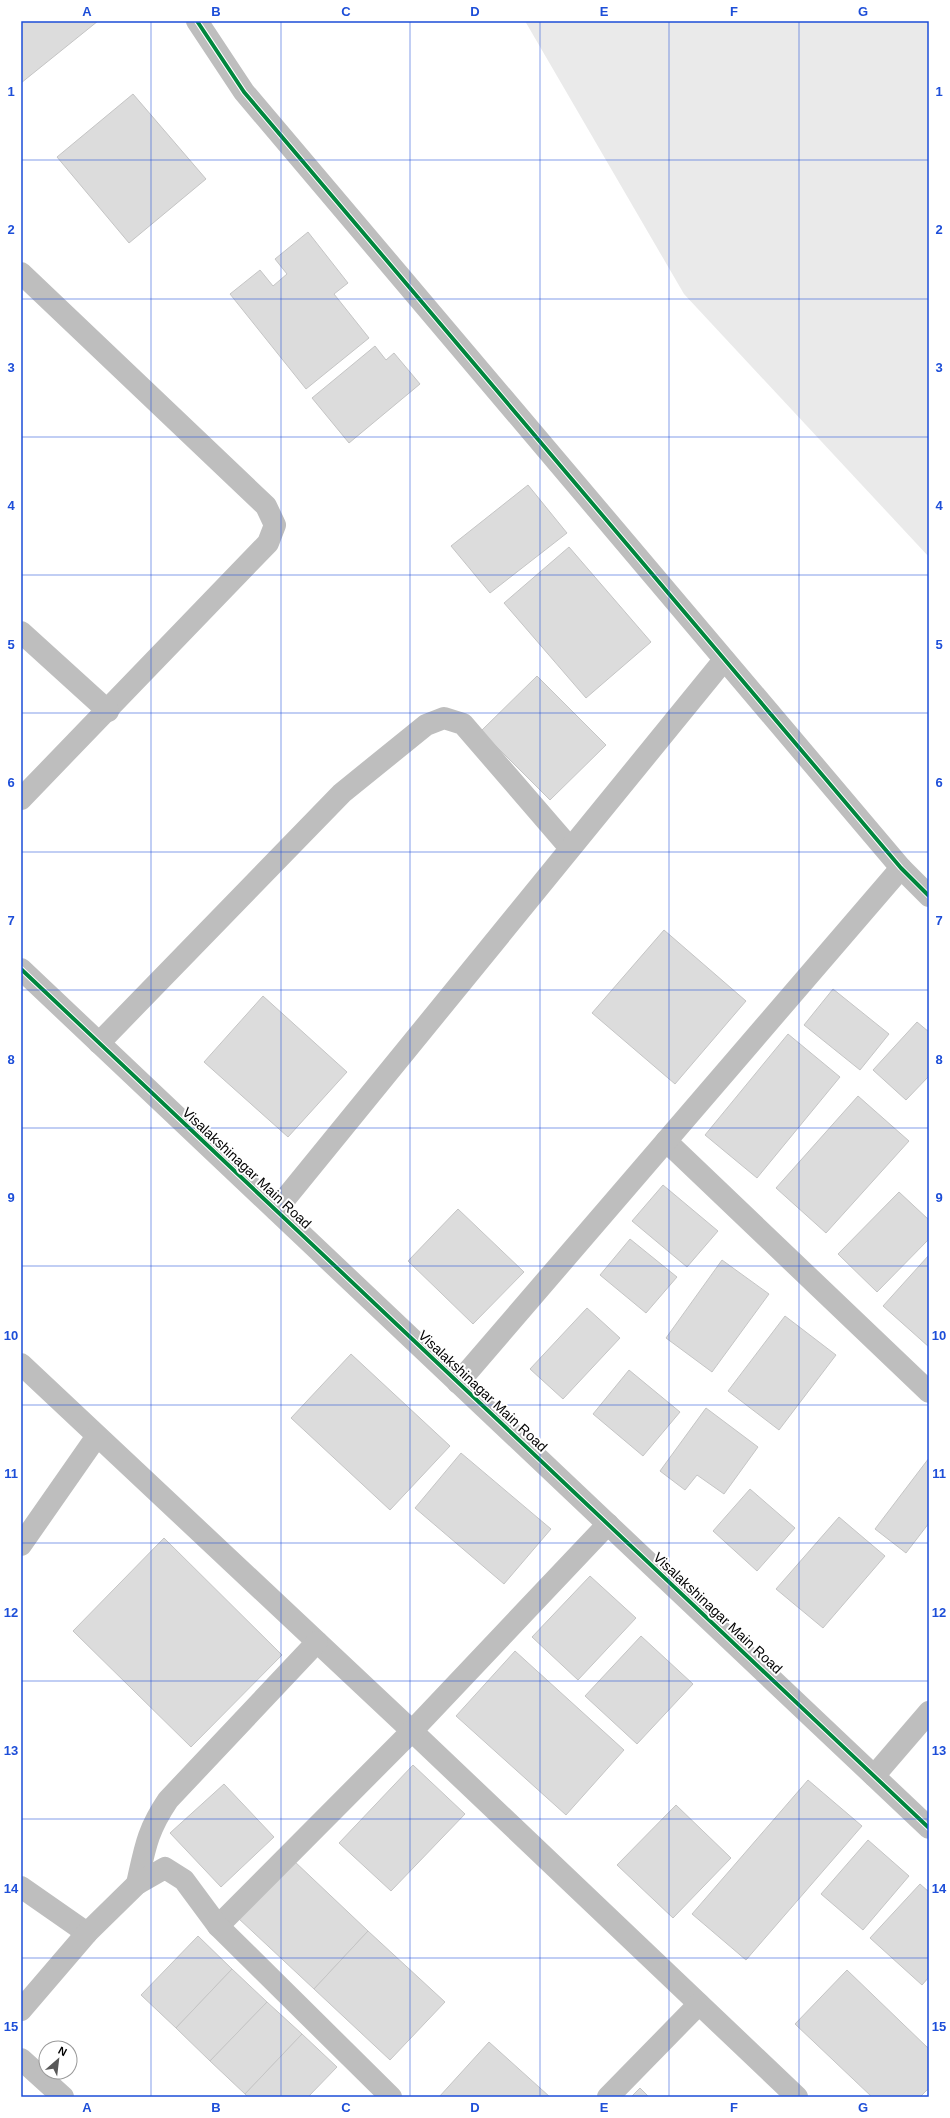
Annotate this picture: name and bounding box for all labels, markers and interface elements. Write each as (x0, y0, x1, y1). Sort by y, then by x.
text: A (82, 4, 92, 19)
text: B (211, 4, 221, 19)
text: C (341, 4, 351, 19)
text: D (470, 4, 480, 19)
text: E (600, 4, 609, 19)
text: F (730, 4, 738, 19)
text: G (858, 4, 868, 19)
text: 1 (7, 84, 15, 99)
text: 1 (935, 84, 943, 99)
text: 2 (7, 222, 15, 237)
text: 2 (935, 222, 943, 237)
text: 3 (7, 360, 15, 375)
text: 3 (935, 360, 943, 375)
text: 4 (7, 498, 15, 513)
text: 4 (935, 498, 943, 513)
text: 5 (7, 637, 15, 652)
text: 5 (935, 637, 943, 652)
text: 6 (7, 775, 15, 790)
text: 6 (935, 775, 943, 790)
text: 7 (7, 913, 15, 928)
text: 7 (935, 913, 943, 928)
text: 8 (7, 1052, 15, 1067)
text: 8 (935, 1052, 943, 1067)
street label: Visalakshinagar Main Road (179, 1104, 315, 1232)
text: 9 (7, 1190, 15, 1205)
text: 9 (935, 1190, 943, 1205)
street label: Visalakshinagar Main Road (415, 1327, 551, 1455)
text: 10 (4, 1328, 18, 1343)
text: 10 (932, 1328, 946, 1343)
text: 11 (4, 1466, 18, 1481)
text: 11 (932, 1466, 946, 1481)
street label: Visalakshinagar Main Road (650, 1549, 786, 1677)
text: 12 (4, 1605, 18, 1620)
text: 12 (932, 1605, 946, 1620)
text: 13 (4, 1743, 18, 1758)
text: 13 (932, 1743, 946, 1758)
text: 14 (4, 1881, 19, 1896)
text: 14 (932, 1881, 947, 1896)
text: 15 (4, 2019, 18, 2034)
text: 15 (932, 2019, 946, 2034)
north arrow (38, 2040, 78, 2080)
text: N (56, 2044, 69, 2058)
text: A (82, 2100, 92, 2115)
text: B (211, 2100, 221, 2115)
text: C (341, 2100, 351, 2115)
text: D (470, 2100, 480, 2115)
text: E (600, 2100, 609, 2115)
text: F (730, 2100, 738, 2115)
text: G (858, 2100, 868, 2115)

